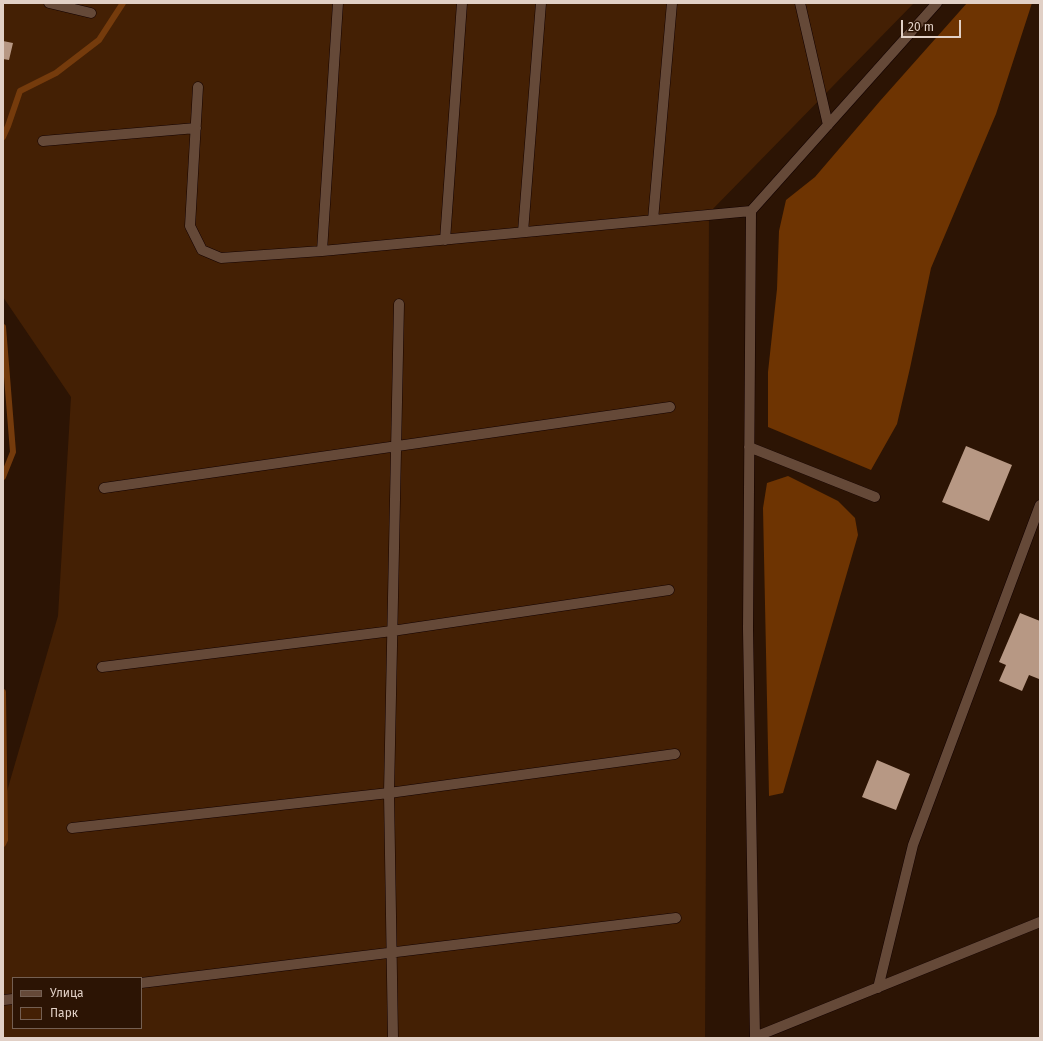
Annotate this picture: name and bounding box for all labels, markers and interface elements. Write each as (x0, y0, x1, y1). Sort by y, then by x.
scale bar (903, 12, 963, 38)
text: 20 m (908, 20, 934, 34)
legend (12, 977, 142, 1029)
text: Улица (50, 986, 84, 1000)
text: Парк (50, 1006, 78, 1020)

